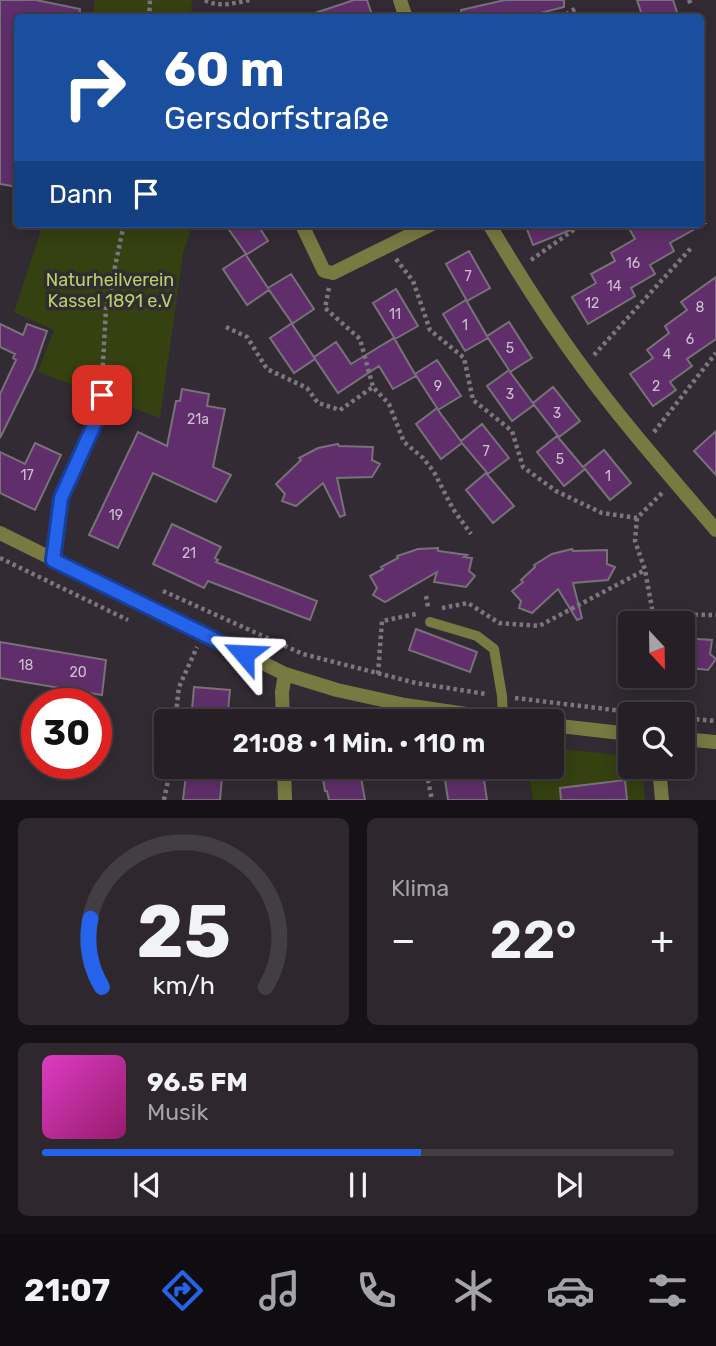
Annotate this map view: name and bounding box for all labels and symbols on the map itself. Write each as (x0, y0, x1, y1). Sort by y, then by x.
house number: 16 (626, 255, 640, 272)
house number: 7 (464, 268, 472, 285)
park label: Naturheilverein Kassel 1891 e.V (46, 269, 174, 312)
house number: 14 (607, 278, 622, 295)
house number: 12 (585, 295, 599, 312)
house number: 8 (696, 299, 705, 316)
house number: 11 (389, 306, 401, 323)
house number: 1 (462, 317, 468, 334)
house number: 6 (686, 331, 694, 348)
house number: 5 (506, 340, 514, 357)
house number: 4 (663, 346, 672, 363)
pin (72, 365, 132, 425)
house number: 9 (434, 378, 442, 395)
house number: 2 (652, 378, 660, 395)
house number: 3 (506, 386, 514, 403)
house number: 3 (553, 405, 561, 422)
house number: 21a (187, 411, 209, 428)
house number: 7 (482, 443, 490, 460)
house number: 5 (556, 451, 564, 468)
house number: 17 (20, 467, 34, 484)
house number: 1 (605, 468, 611, 485)
house number: 19 (109, 507, 123, 524)
house number: 21 (182, 545, 196, 562)
north arrow (618, 611, 695, 688)
position arrow (207, 617, 281, 691)
house number: 18 (19, 657, 34, 674)
house number: 20 (69, 664, 87, 681)
speed limit sign: 30 (21, 688, 112, 779)

